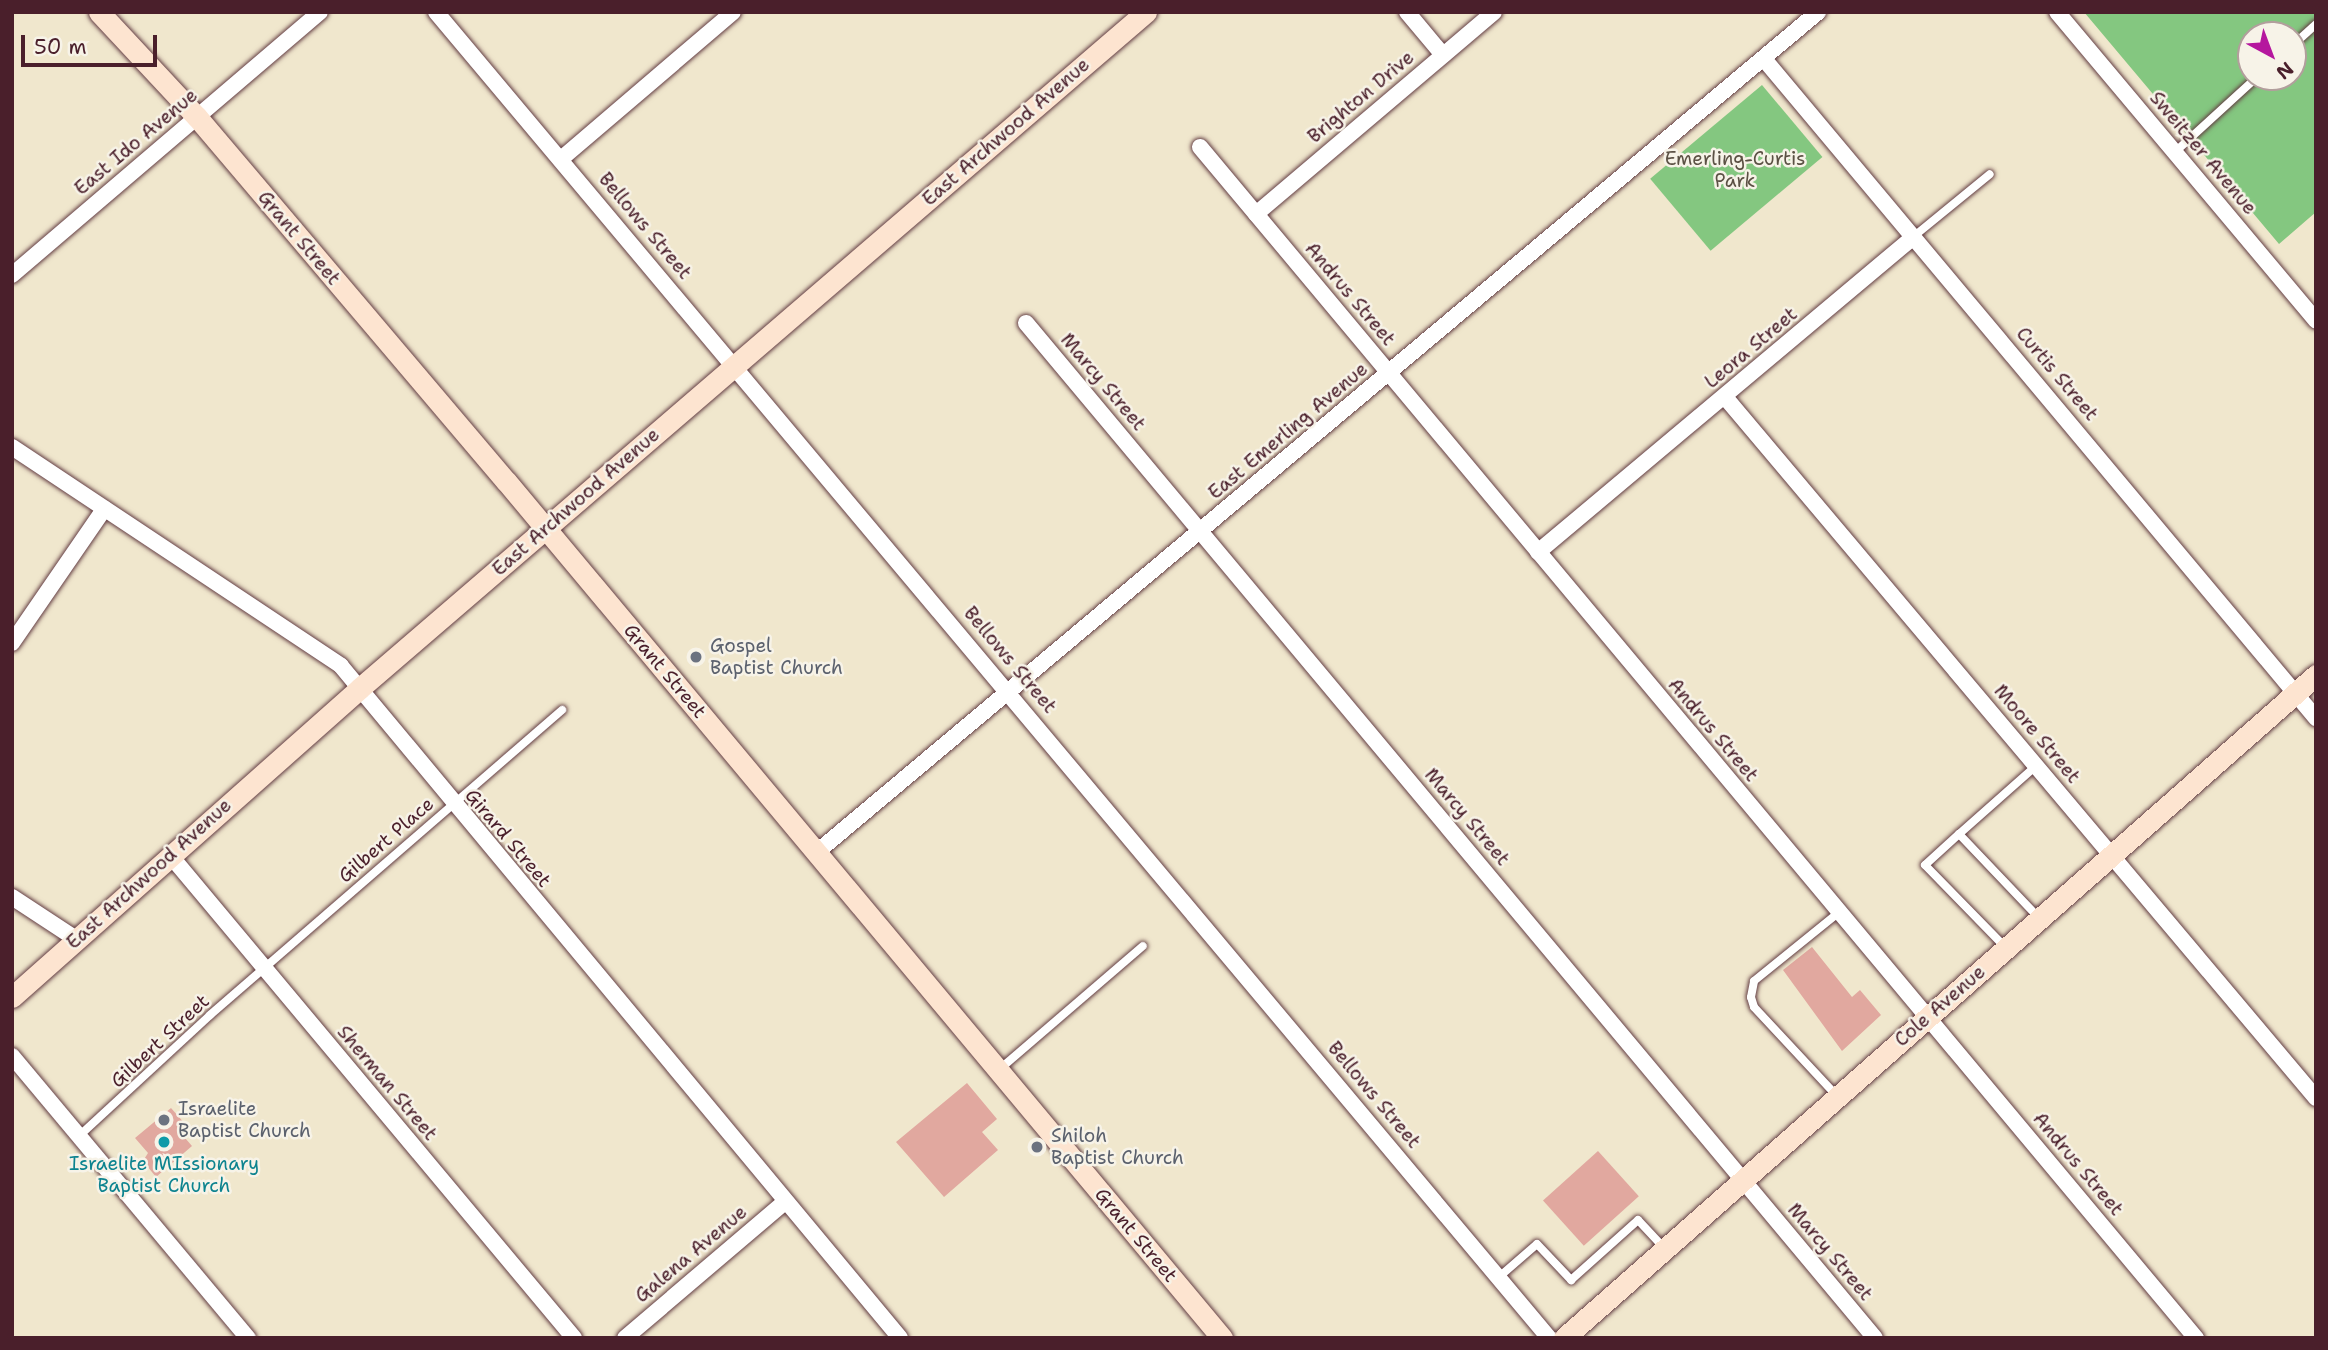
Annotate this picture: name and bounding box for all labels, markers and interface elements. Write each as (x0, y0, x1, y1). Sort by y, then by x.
scale bar (24, 21, 161, 65)
north arrow (2237, 21, 2307, 91)
text: 50 m (34, 33, 87, 61)
street label: Brighton Drive (1303, 46, 1419, 148)
street label: East Archwood Avenue (918, 53, 1094, 211)
text: N (2271, 56, 2299, 85)
street label: East Ido Avenue (70, 84, 202, 200)
street label: Sweitzer Avenue (2145, 87, 2261, 219)
park label: Emerling-Curtis Park (1665, 148, 1805, 192)
street label: Bellows Street (594, 168, 696, 284)
street label: Grant Street (253, 186, 345, 290)
street label: Andrus Street (1300, 238, 1400, 350)
street label: Leora Street (1700, 303, 1802, 393)
street label: Curtis Street (2011, 323, 2103, 425)
street label: Marcy Street (1056, 329, 1150, 435)
street label: East Emerling Avenue (1204, 358, 1372, 504)
street label: East Archwood Avenue (488, 423, 664, 581)
street label: Bellows Street (959, 602, 1061, 718)
street label: Grant Street (619, 619, 711, 723)
place label: Gospel Baptist Church (710, 635, 843, 679)
marker: Gospel Baptist Church (688, 649, 704, 665)
street label: Andrus Street (1663, 674, 1763, 786)
street label: Moore Street (1989, 680, 2085, 788)
street label: Marcy Street (1420, 764, 1514, 870)
street label: Girard Street (460, 784, 556, 892)
street label: Gilbert Place (334, 792, 438, 888)
street label: East Archwood Avenue (62, 794, 236, 954)
street label: Cole Avenue (1890, 961, 1990, 1051)
street label: Gilbert Street (106, 990, 214, 1092)
street label: Sherman Street (332, 1021, 442, 1145)
street label: Bellows Street (1323, 1037, 1425, 1153)
place label: Israelite Baptist Church (178, 1098, 311, 1142)
street label: Andrus Street (2028, 1108, 2128, 1220)
marker: Israelite Baptist Church (156, 1112, 172, 1128)
place label: Shiloh Baptist Church (1051, 1125, 1184, 1169)
marker: Israelite MIssionary Baptist Church (156, 1134, 172, 1150)
marker: Shiloh Baptist Church (1029, 1139, 1045, 1155)
place label: Israelite MIssionary Baptist Church (69, 1153, 259, 1197)
street label: Grant Street (1090, 1183, 1182, 1287)
street label: Marcy Street (1783, 1199, 1877, 1305)
street label: Galena Avenue (630, 1201, 752, 1307)

